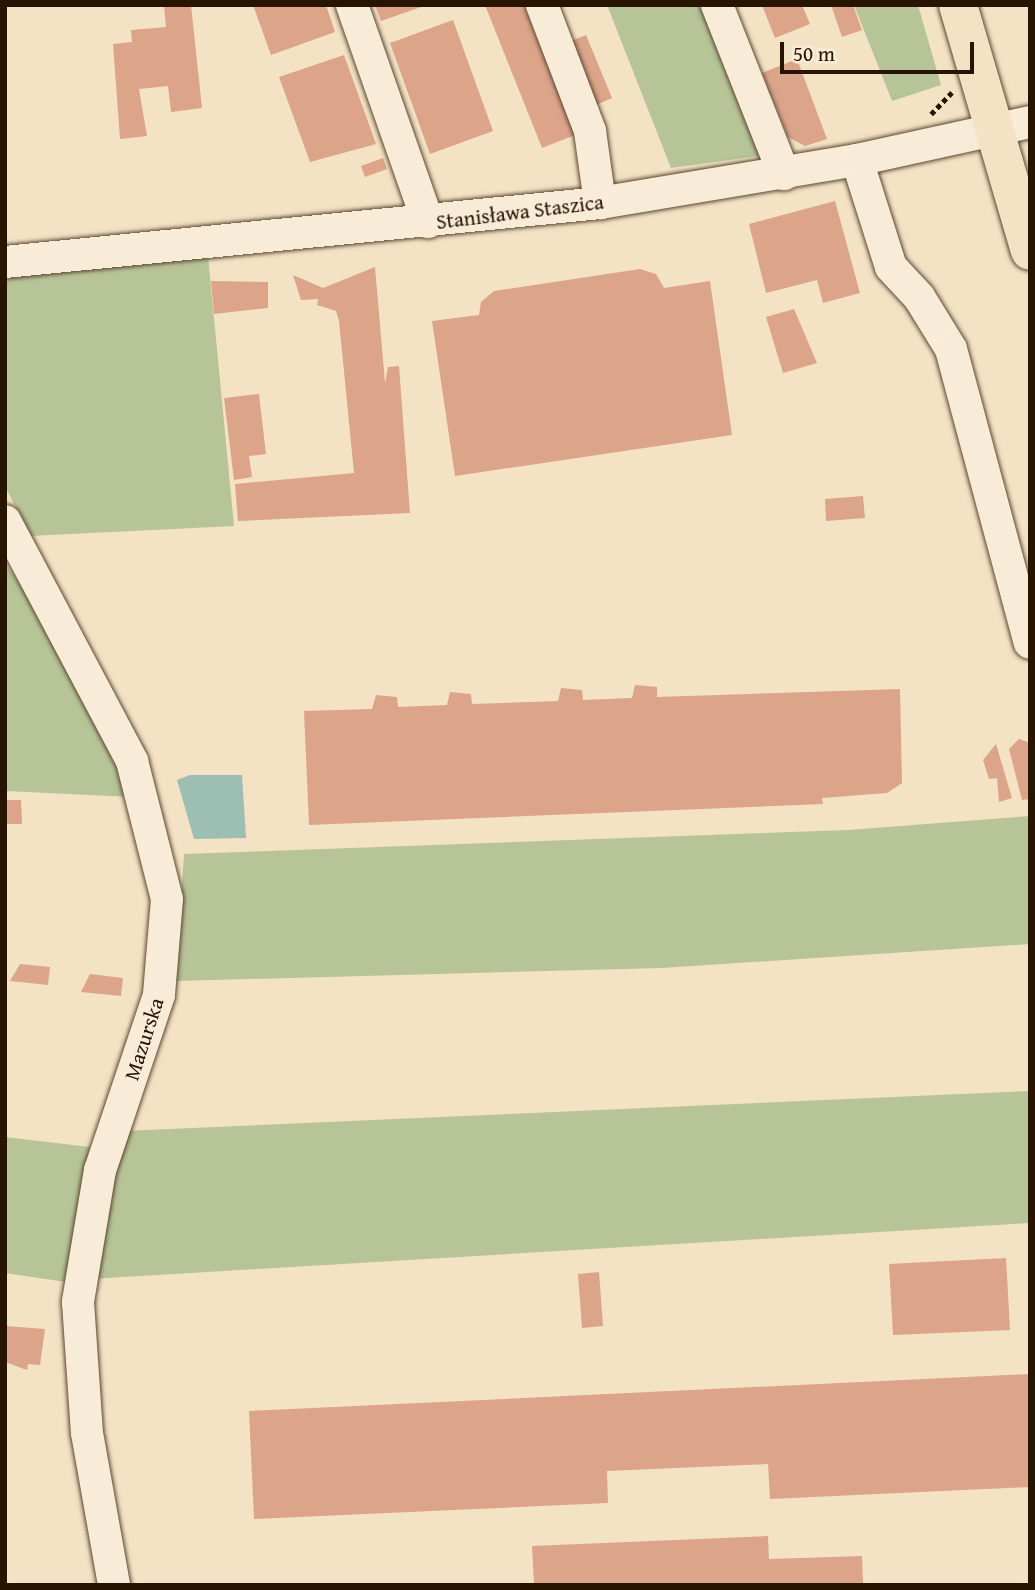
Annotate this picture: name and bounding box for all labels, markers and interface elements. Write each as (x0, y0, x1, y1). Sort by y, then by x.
scale bar (783, 28, 977, 72)
text: 50 m (793, 38, 835, 69)
street label: Stanisława Staszica (435, 189, 605, 235)
street label: Mazurska (119, 995, 169, 1083)

